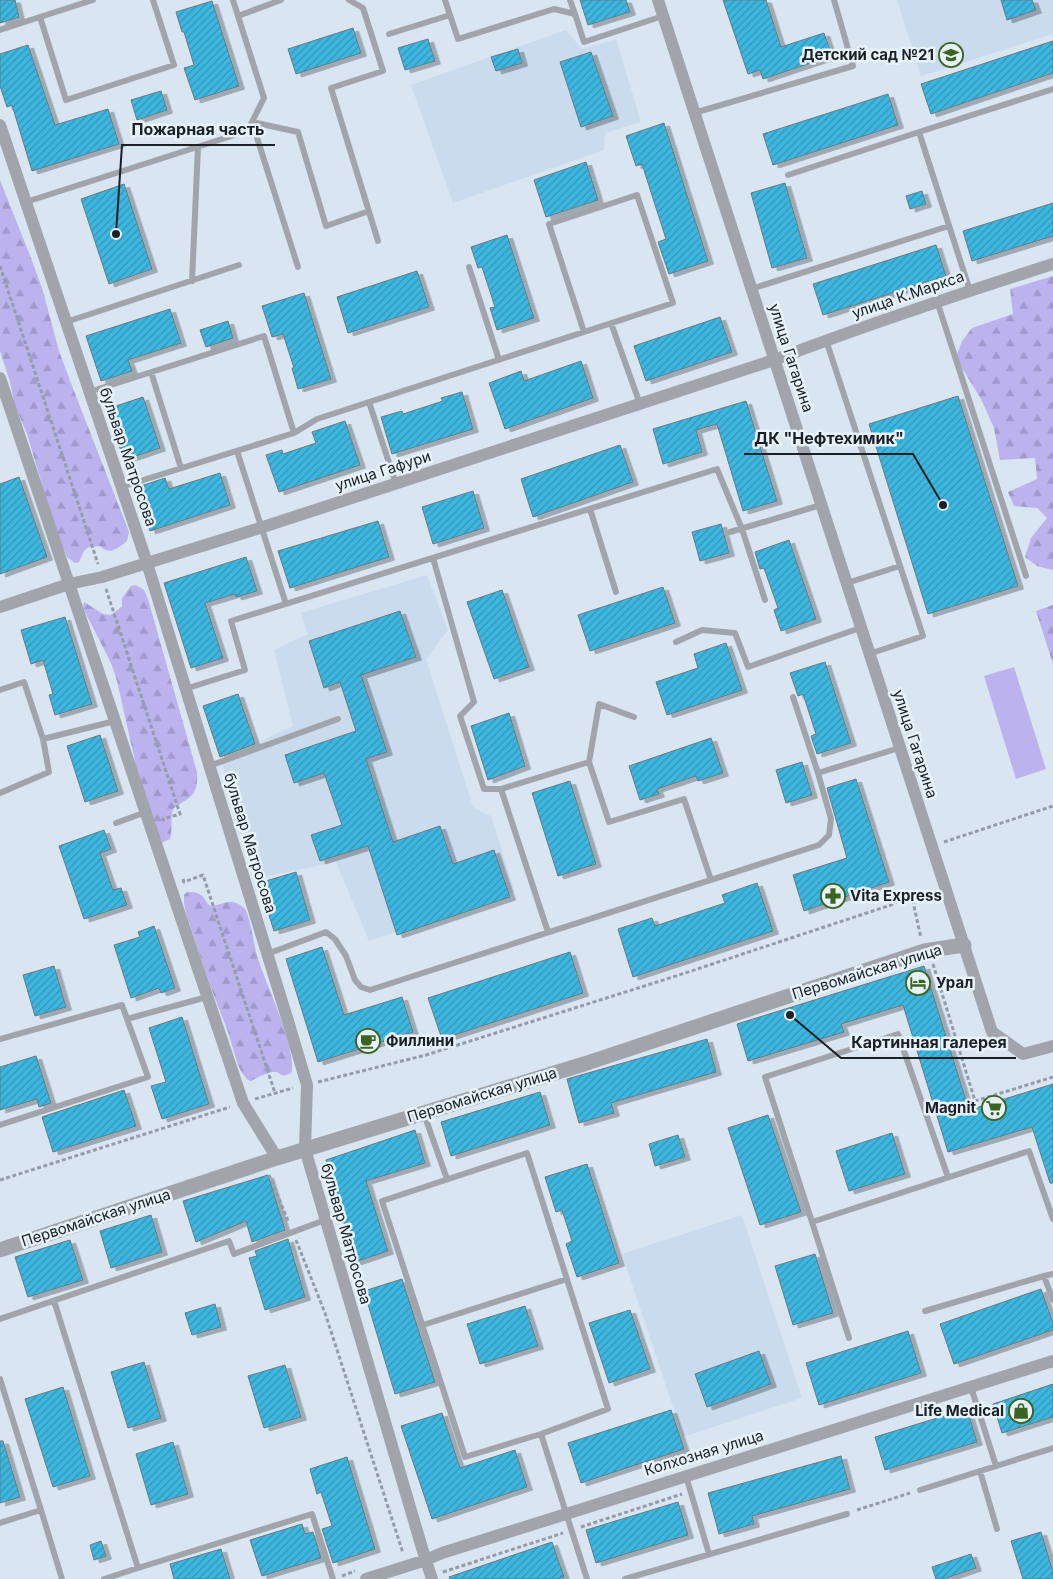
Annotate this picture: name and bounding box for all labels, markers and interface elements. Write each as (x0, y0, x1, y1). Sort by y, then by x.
school or university icon: Детский cад №21 (938, 42, 964, 68)
place label: Детский cад №21 (801, 45, 934, 64)
callout: Пожарная часть (122, 114, 275, 145)
text: Пожарная часть (132, 119, 264, 139)
street label: улица К.Маркса (849, 266, 966, 323)
street label: улица Гагарина (765, 301, 818, 415)
street label: бульвар Матросова (96, 385, 161, 529)
callout: ДК "Нефтехимик" (744, 423, 913, 454)
text: ДК "Нефтехимик" (754, 428, 904, 448)
street label: улица Гафури (333, 446, 433, 495)
street label: улица Гагарина (889, 687, 942, 801)
street label: бульвар Матросова (220, 770, 281, 915)
pharmacy icon: Vita Express (820, 883, 846, 909)
place label: Vita Express (850, 886, 942, 905)
street label: Первомайская улица (790, 940, 944, 1003)
hotel icon: Урал (905, 970, 931, 996)
place label: Урал (936, 973, 973, 992)
callout: Картинная галерея (841, 1027, 1016, 1058)
cafe icon: Филлини (355, 1028, 381, 1054)
place label: Филлини (386, 1031, 454, 1050)
text: Картинная галерея (851, 1032, 1007, 1052)
street label: Первомайская улица (405, 1063, 559, 1126)
supermarket icon: Magnit (981, 1095, 1007, 1121)
place label: Magnit (925, 1098, 977, 1117)
street label: бульвар Матросова (317, 1161, 376, 1307)
street label: Первомайская улица (19, 1184, 173, 1251)
shop icon: Life Medical (1008, 1398, 1034, 1424)
place label: Life Medical (915, 1401, 1004, 1420)
street label: Колхозная улица (642, 1425, 766, 1480)

